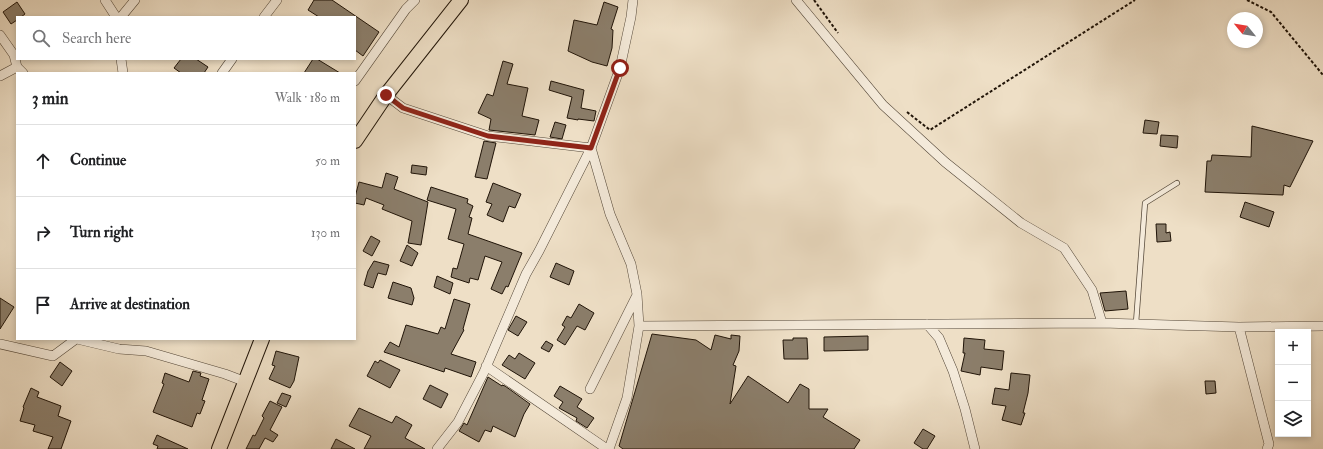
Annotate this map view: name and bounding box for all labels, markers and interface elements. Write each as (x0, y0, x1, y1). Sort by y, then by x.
north arrow (1227, 12, 1263, 48)
search box (16, 16, 356, 60)
icon: search (30, 27, 52, 49)
text: Search here (62, 29, 131, 48)
route start (611, 59, 629, 77)
route end (377, 86, 395, 104)
text: 3 min (32, 88, 69, 109)
text: Walk · 180 m (275, 90, 340, 106)
icon: ahead (32, 150, 54, 172)
text: Continue (70, 151, 126, 170)
text: 50 m (315, 153, 340, 169)
icon: right (32, 222, 54, 244)
text: Turn right (70, 223, 133, 242)
text: 130 m (311, 225, 340, 241)
icon: arrive (32, 294, 54, 316)
text: Arrive at destination (70, 295, 190, 314)
map controls (1275, 329, 1311, 437)
button: + (1275, 329, 1311, 365)
button: − (1275, 365, 1311, 401)
button: layers (1275, 401, 1311, 437)

